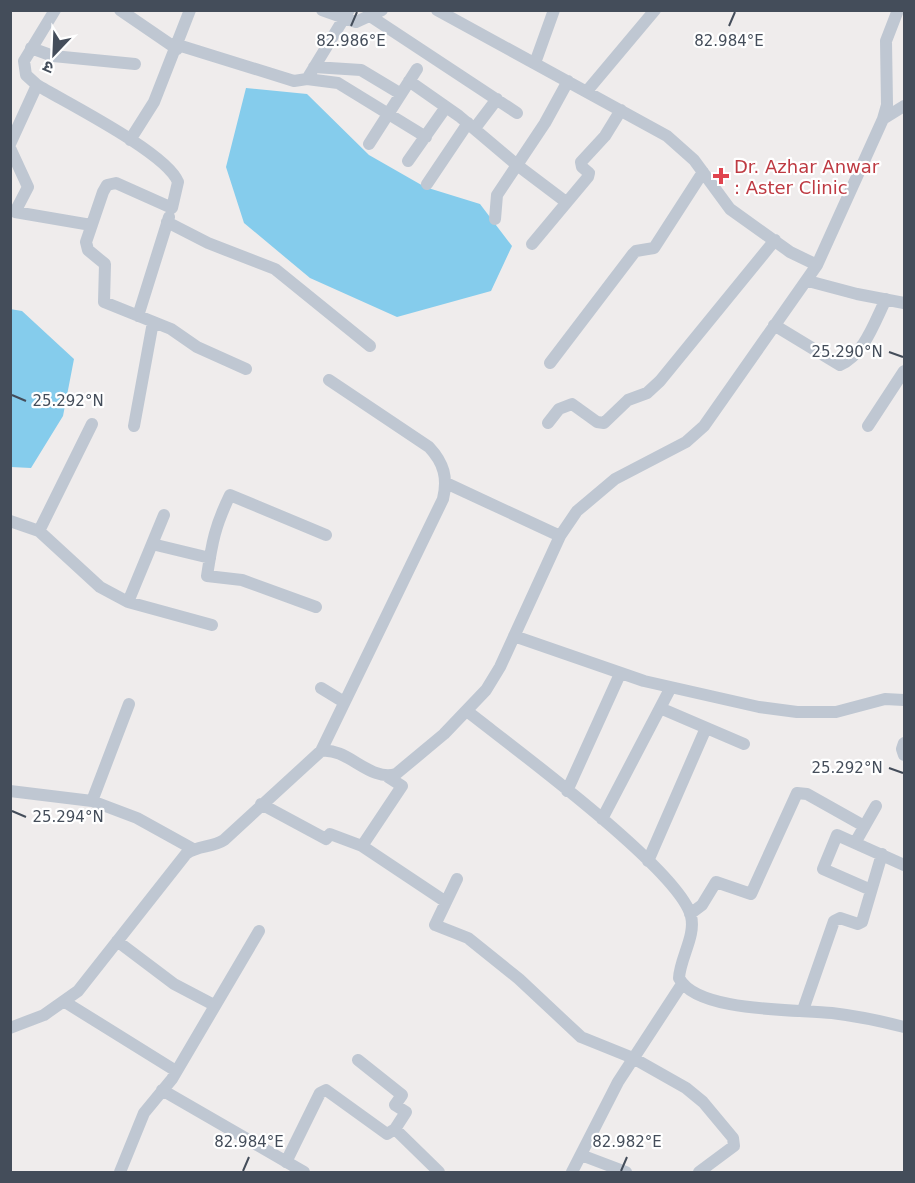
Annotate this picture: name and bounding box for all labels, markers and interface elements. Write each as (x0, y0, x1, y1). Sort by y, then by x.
north arrow (24, 24, 84, 84)
text: 82.986°E (316, 32, 386, 50)
text: 82.984°E (694, 32, 764, 50)
text: उ (40, 57, 56, 78)
place label: Dr. Azhar Anwar : Aster Clinic (734, 156, 880, 198)
marker: Dr. Azhar Anwar : Aster Clinic (712, 167, 730, 185)
text: 25.290°N (811, 343, 883, 361)
text: 25.292°N (32, 392, 104, 410)
text: 25.292°N (811, 759, 883, 777)
text: 25.294°N (32, 808, 104, 826)
text: 82.984°E (214, 1133, 284, 1151)
text: 82.982°E (592, 1133, 662, 1151)

